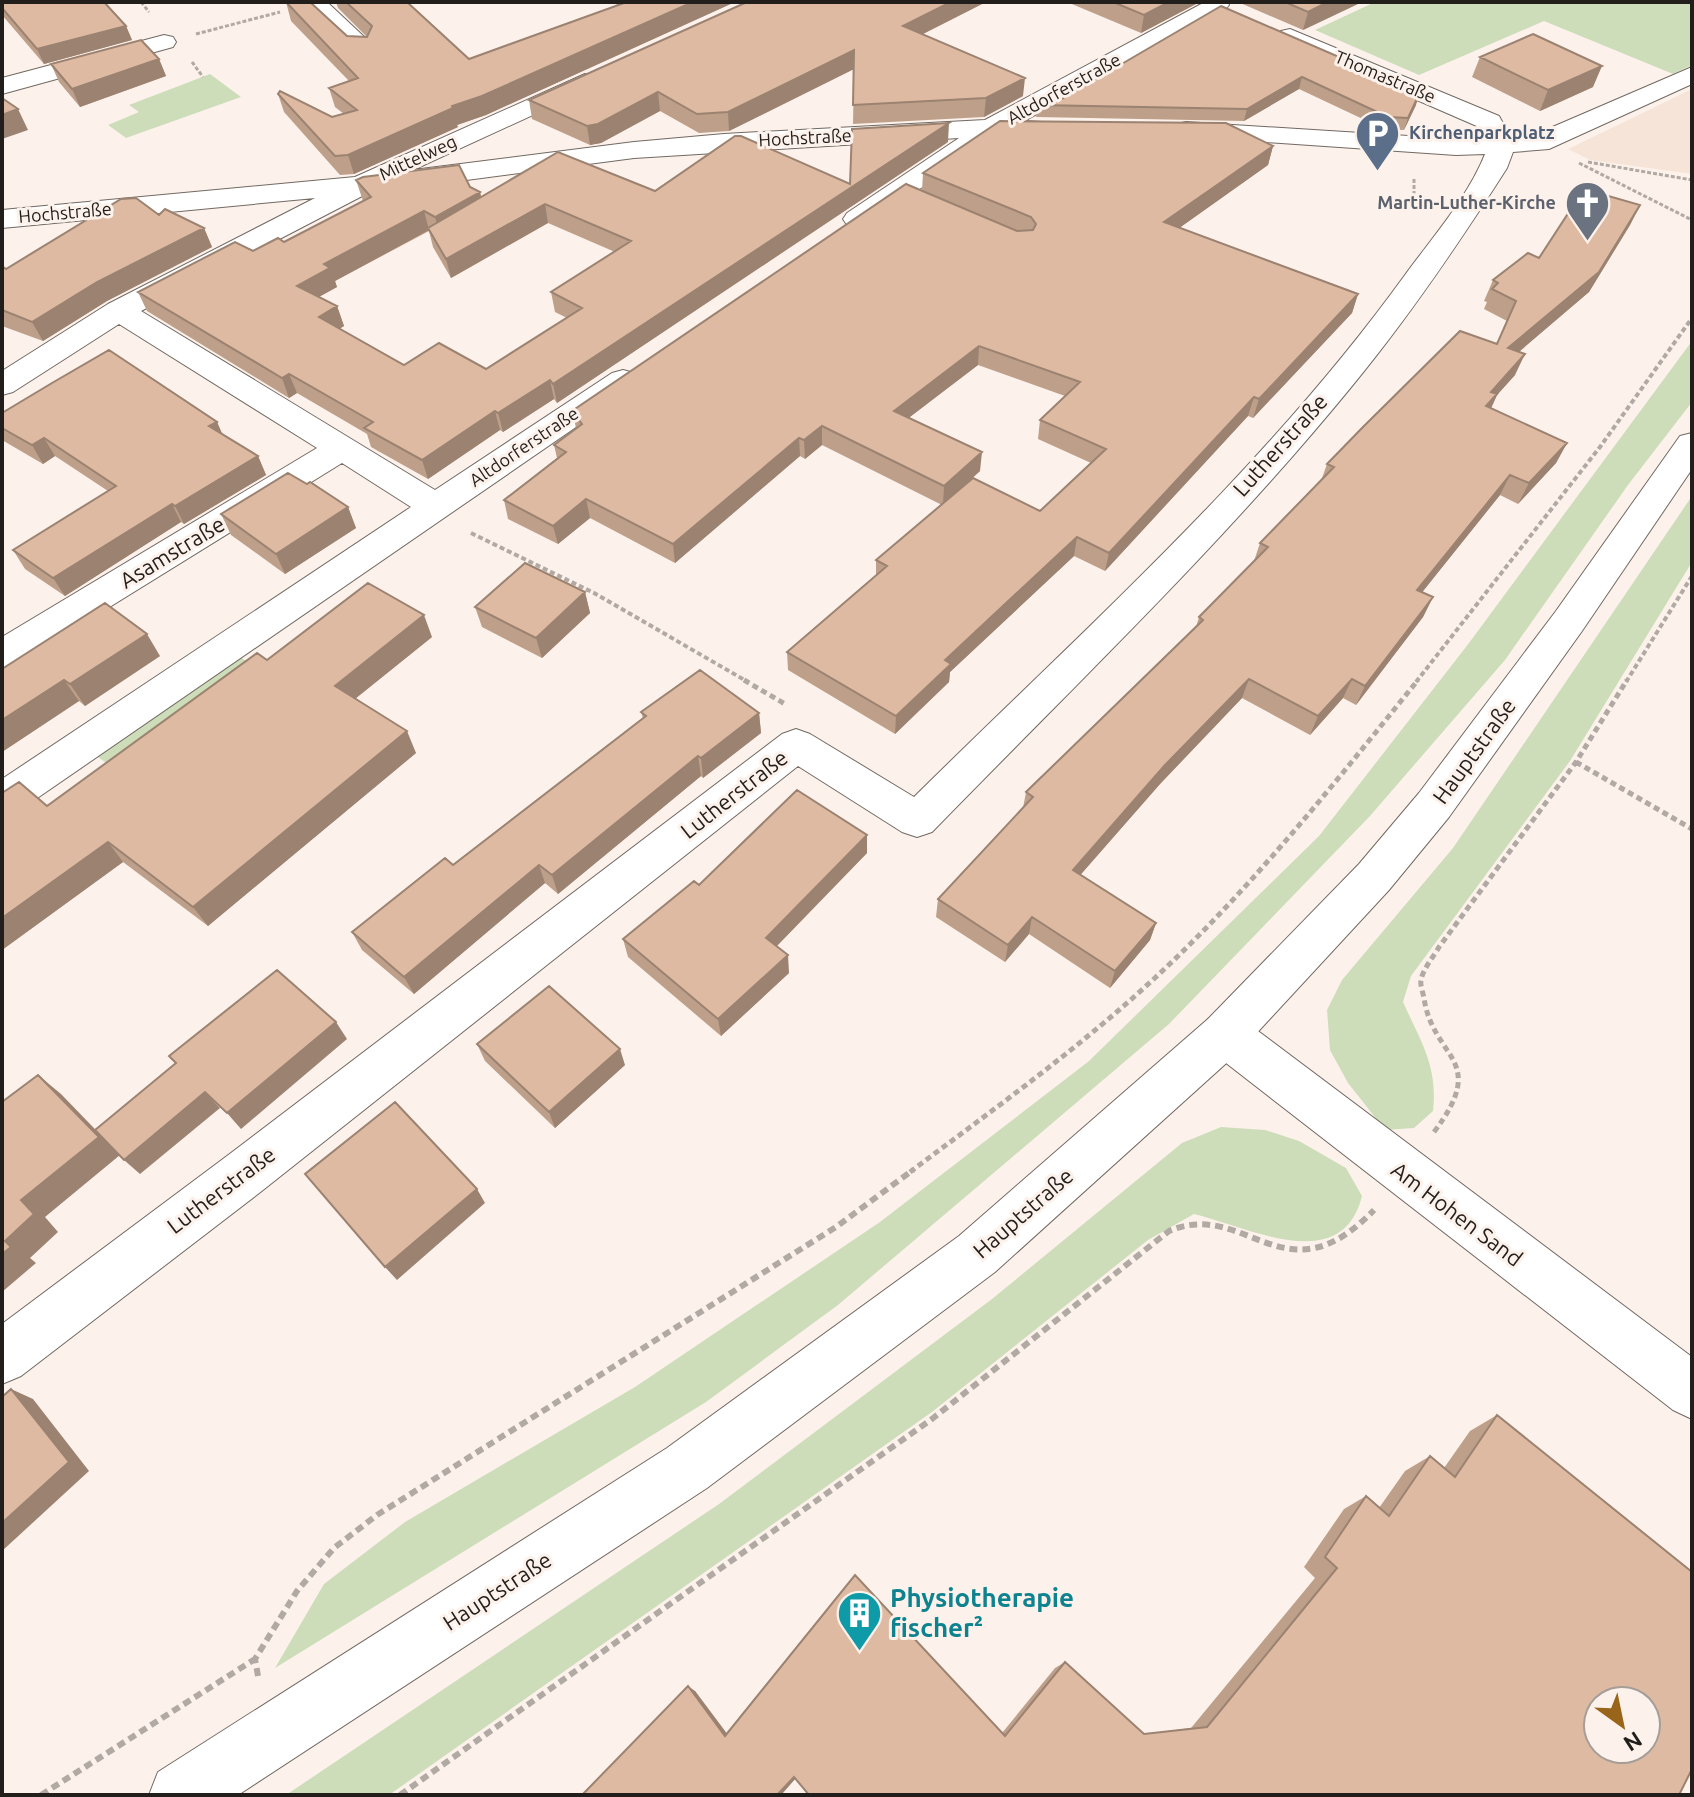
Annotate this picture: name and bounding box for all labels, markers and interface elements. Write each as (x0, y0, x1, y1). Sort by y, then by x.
street label: Thomastraße (1332, 46, 1439, 106)
street label: Altdorferstraße (1003, 49, 1124, 128)
parking icon: Kirchenparkplatz (1354, 109, 1402, 172)
place label: Kirchenparkplatz (1409, 122, 1555, 142)
street label: Hochstraße (758, 125, 852, 149)
street label: Mittelweg (376, 130, 459, 184)
church icon: Martin-Luther-Kirche (1563, 179, 1611, 242)
place label: Martin-Luther-Kirche (1377, 192, 1556, 212)
street label: Hochstraße (17, 198, 112, 226)
street label: Lutherstraße (1227, 388, 1332, 501)
street label: Altdorferstraße (465, 402, 582, 490)
street label: Asamstraße (115, 511, 229, 593)
street label: Hauptstraße (1427, 693, 1520, 808)
street label: Lutherstraße (675, 744, 792, 843)
street label: Lutherstraße (162, 1141, 280, 1238)
street label: Am Hohen Sand (1387, 1156, 1528, 1271)
street label: Hauptstraße (968, 1163, 1078, 1263)
street label: Hauptstraße (438, 1546, 556, 1635)
place label: Physiotherapie fischer² (890, 1583, 1074, 1642)
building icon: Physiotherapie fischer² (835, 1589, 883, 1652)
north arrow (1582, 1685, 1662, 1765)
text: N (1619, 1727, 1647, 1757)

